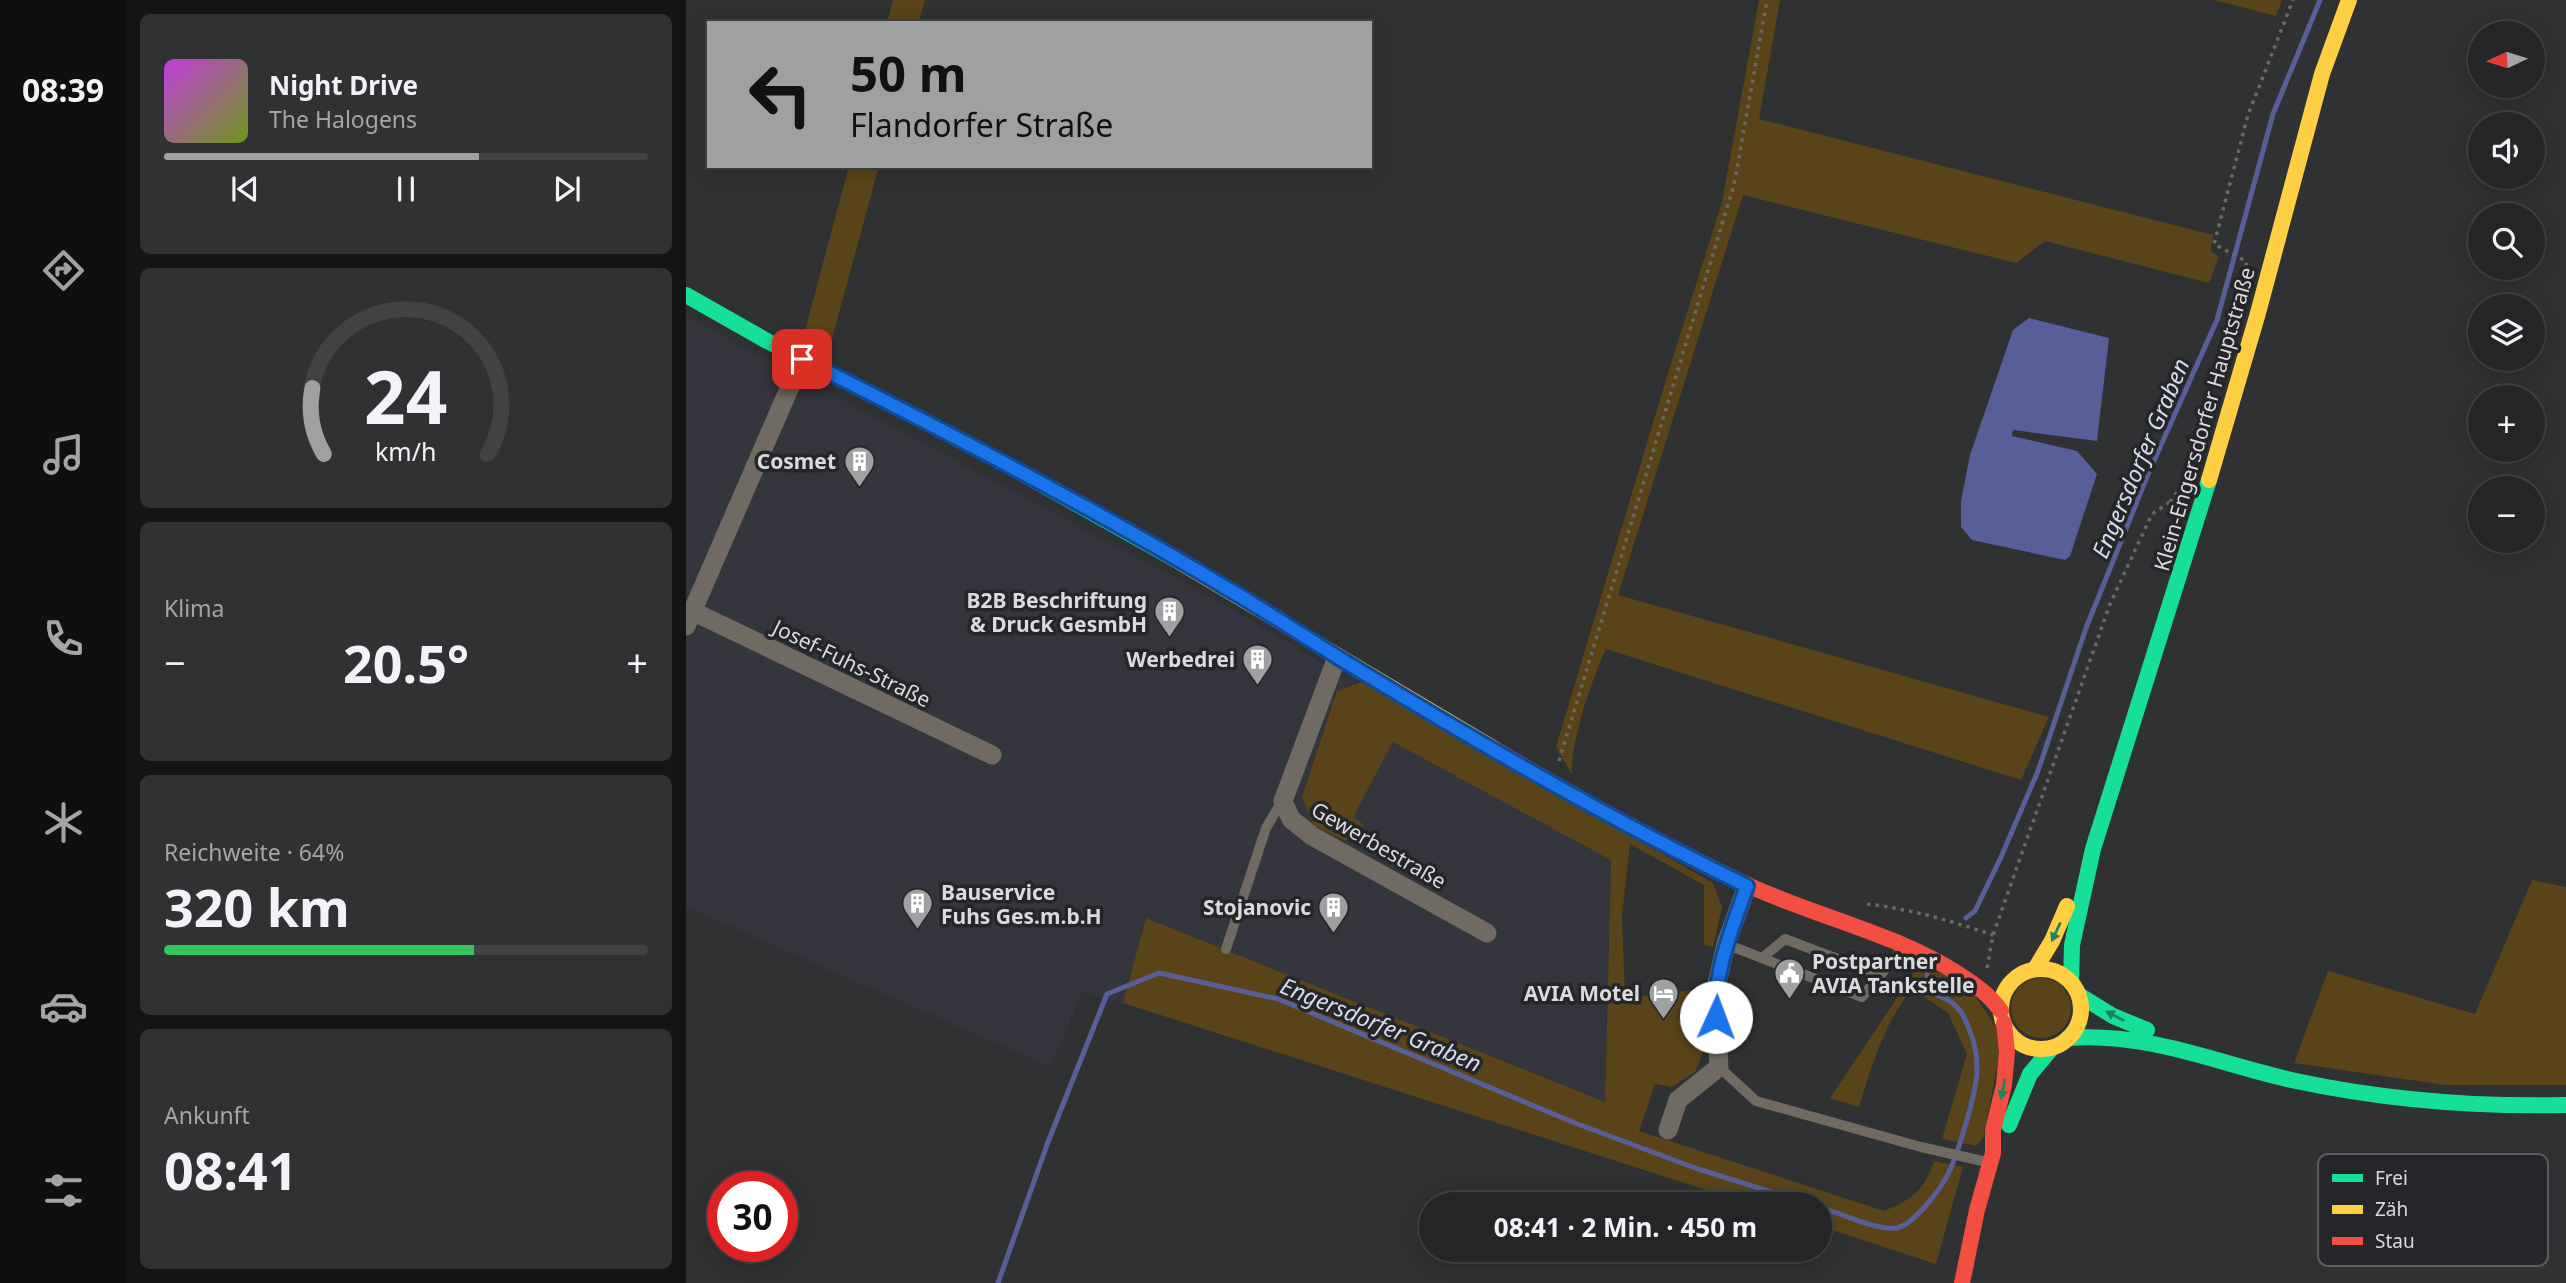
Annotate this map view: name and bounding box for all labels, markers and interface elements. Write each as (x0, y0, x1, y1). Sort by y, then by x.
north arrow (2468, 21, 2544, 98)
map controls (2468, 21, 2545, 553)
text: 50 m (850, 40, 967, 106)
icon: left (735, 49, 826, 140)
text: Night Drive (269, 67, 418, 103)
text: 08:39 (22, 68, 104, 111)
text: The Halogens (269, 103, 417, 135)
text: Flandorfer Straße (850, 103, 1113, 146)
button: sound (2468, 112, 2545, 189)
icon: previous (226, 170, 264, 208)
icon: pause (387, 170, 425, 208)
icon: next (548, 170, 586, 208)
button: search (2468, 203, 2545, 280)
icon: directions (39, 246, 88, 295)
street label: Klein-Engersdorfer Hauptstraße (2147, 264, 2261, 574)
button: layers (2468, 294, 2545, 371)
pin (772, 329, 832, 389)
icon: arrive (783, 340, 821, 378)
text: 24 (364, 346, 448, 445)
water label: Engersdorfer Graben (2083, 353, 2197, 563)
button: + (2468, 385, 2545, 462)
icon: music (39, 430, 88, 479)
text: km/h (375, 433, 437, 467)
building icon: Cosmet (842, 444, 876, 488)
place label: Cosmet (757, 447, 836, 475)
button: − (2468, 476, 2545, 553)
place label: B2B Beschriftung & Druck GesmbH (967, 586, 1147, 638)
text: Klima (164, 592, 225, 624)
building icon: B2B Beschriftung & Druck GesmbH (1153, 595, 1187, 639)
street label: Josef-Fuhs-Straße (767, 612, 936, 713)
icon: phone (39, 614, 88, 663)
text: 20.5° (343, 627, 469, 698)
text: − (164, 636, 186, 688)
text: + (626, 636, 648, 688)
building icon: Werbedrei (1241, 642, 1275, 686)
place label: Werbedrei (1126, 645, 1235, 673)
street label: Gewerbestraße (1307, 795, 1451, 895)
icon: climate (39, 798, 88, 847)
text: Reichweite · 64% (164, 836, 344, 868)
text: 320 km (164, 871, 350, 942)
place label: Bauservice Fuhs Ges.m.b.H (941, 878, 1102, 930)
building icon: Bauservice Fuhs Ges.m.b.H (901, 887, 935, 931)
building icon: Stojanovic (1317, 890, 1351, 934)
place label: Stojanovic (1203, 893, 1311, 921)
one-way arrow (2050, 922, 2062, 942)
place label: Postpartner AVIA Tankstelle (1812, 947, 1974, 999)
public building icon: Postpartner AVIA Tankstelle (1772, 956, 1806, 1000)
water label: Engersdorfer Graben (1276, 969, 1486, 1079)
hotel icon: AVIA Motel (1646, 976, 1680, 1020)
place label: AVIA Motel (1524, 979, 1640, 1007)
position arrow (1679, 980, 1753, 1054)
icon: car (39, 982, 88, 1031)
one-way arrow (2104, 1011, 2124, 1023)
one-way arrow (1997, 1078, 2008, 1100)
text: Ankunft (164, 1099, 250, 1131)
text: 08:41 (164, 1134, 298, 1205)
legend (2318, 1154, 2548, 1266)
text: Frei (2375, 1165, 2408, 1191)
icon: filters (39, 1166, 88, 1215)
speed limit sign: 30 (707, 1171, 798, 1262)
text: Zäh (2375, 1196, 2408, 1222)
text: 08:41 · 2 Min. · 450 m (1494, 1209, 1757, 1245)
text: Stau (2375, 1228, 2415, 1254)

